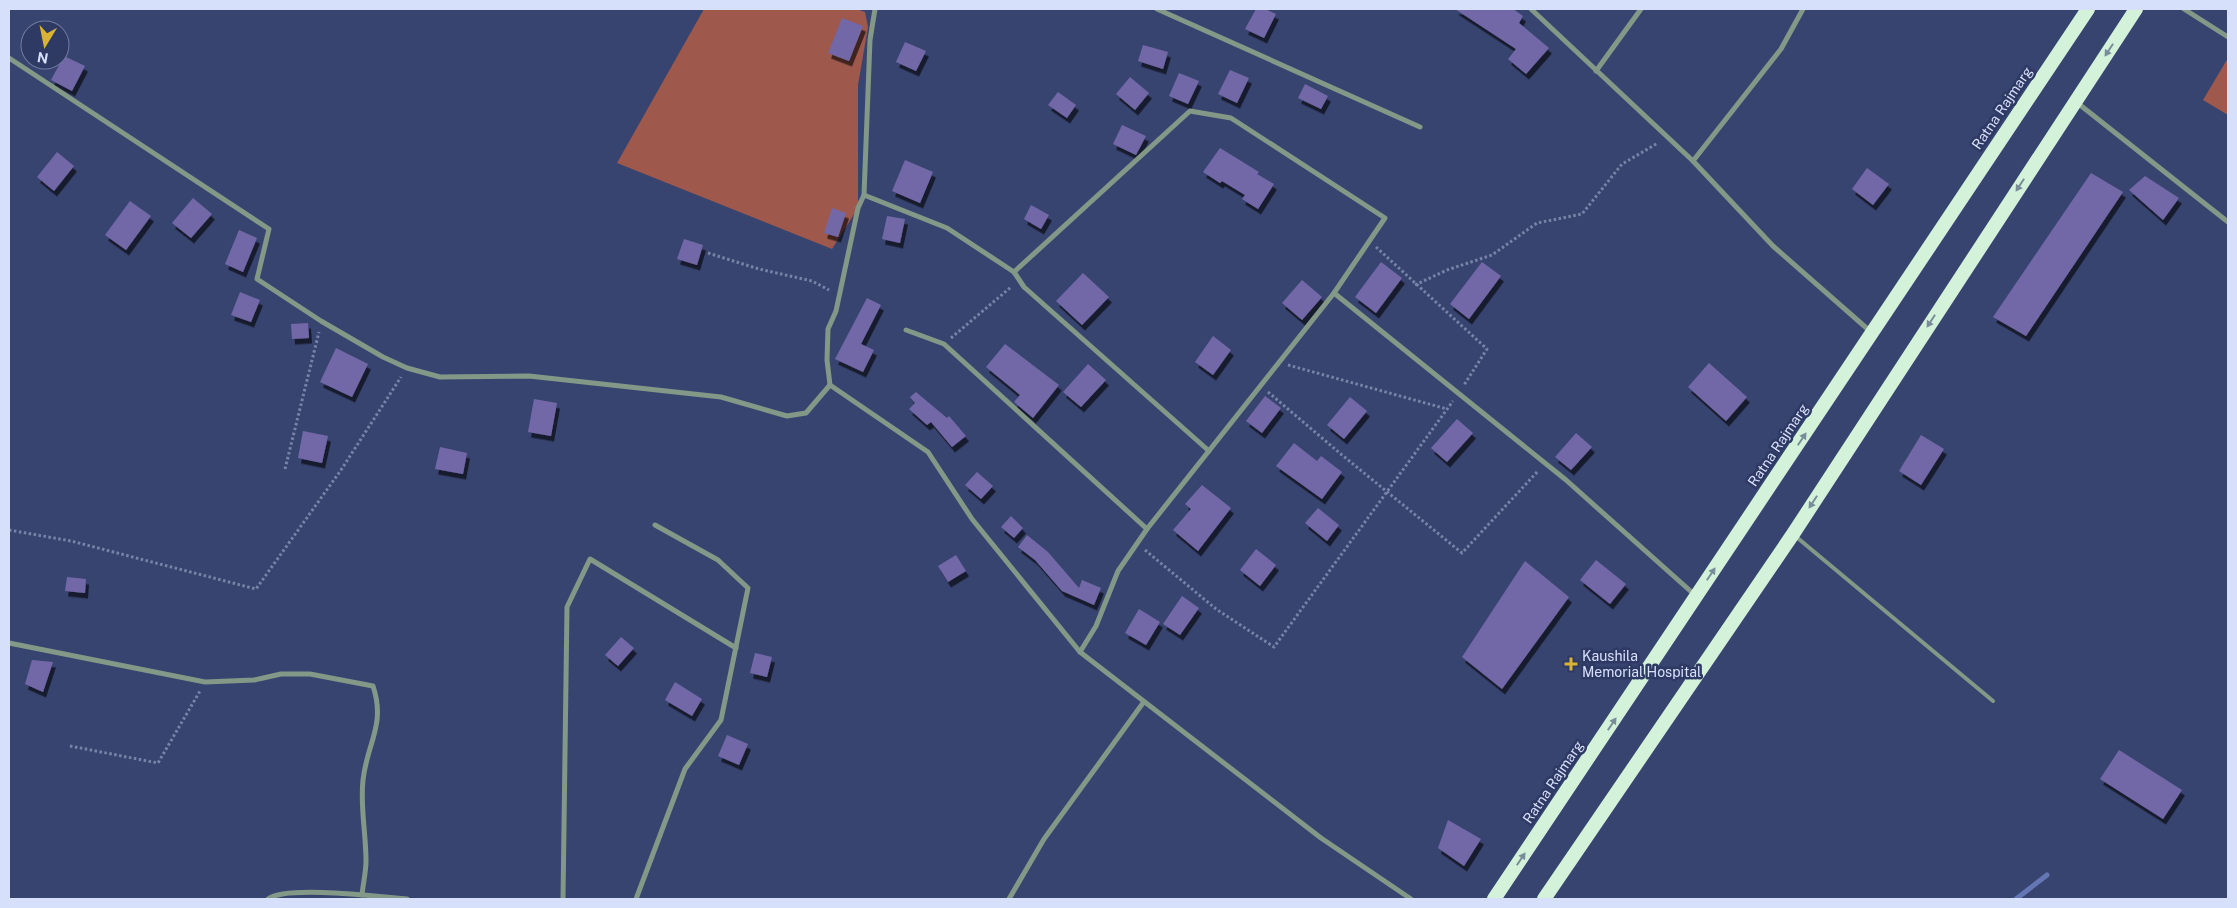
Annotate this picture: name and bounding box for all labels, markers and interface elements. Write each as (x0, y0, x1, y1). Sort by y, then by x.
north arrow (20, 20, 70, 70)
one-way arrow (2104, 43, 2114, 56)
text: N (36, 49, 50, 67)
street label: Ratna Rajmarg (1969, 63, 2036, 152)
one-way arrow (2015, 179, 2024, 192)
one-way arrow (1926, 315, 1935, 328)
street label: Ratna Rajmarg (1745, 400, 1812, 489)
one-way arrow (1797, 432, 1806, 445)
one-way arrow (1809, 495, 1818, 508)
one-way arrow (1707, 567, 1716, 581)
place label: Kaushila Memorial Hospital (1582, 648, 1701, 680)
marker: Kaushila Memorial Hospital (1564, 657, 1578, 671)
one-way arrow (1607, 717, 1616, 730)
street label: Ratna Rajmarg (1520, 737, 1587, 826)
one-way arrow (1516, 852, 1526, 865)

